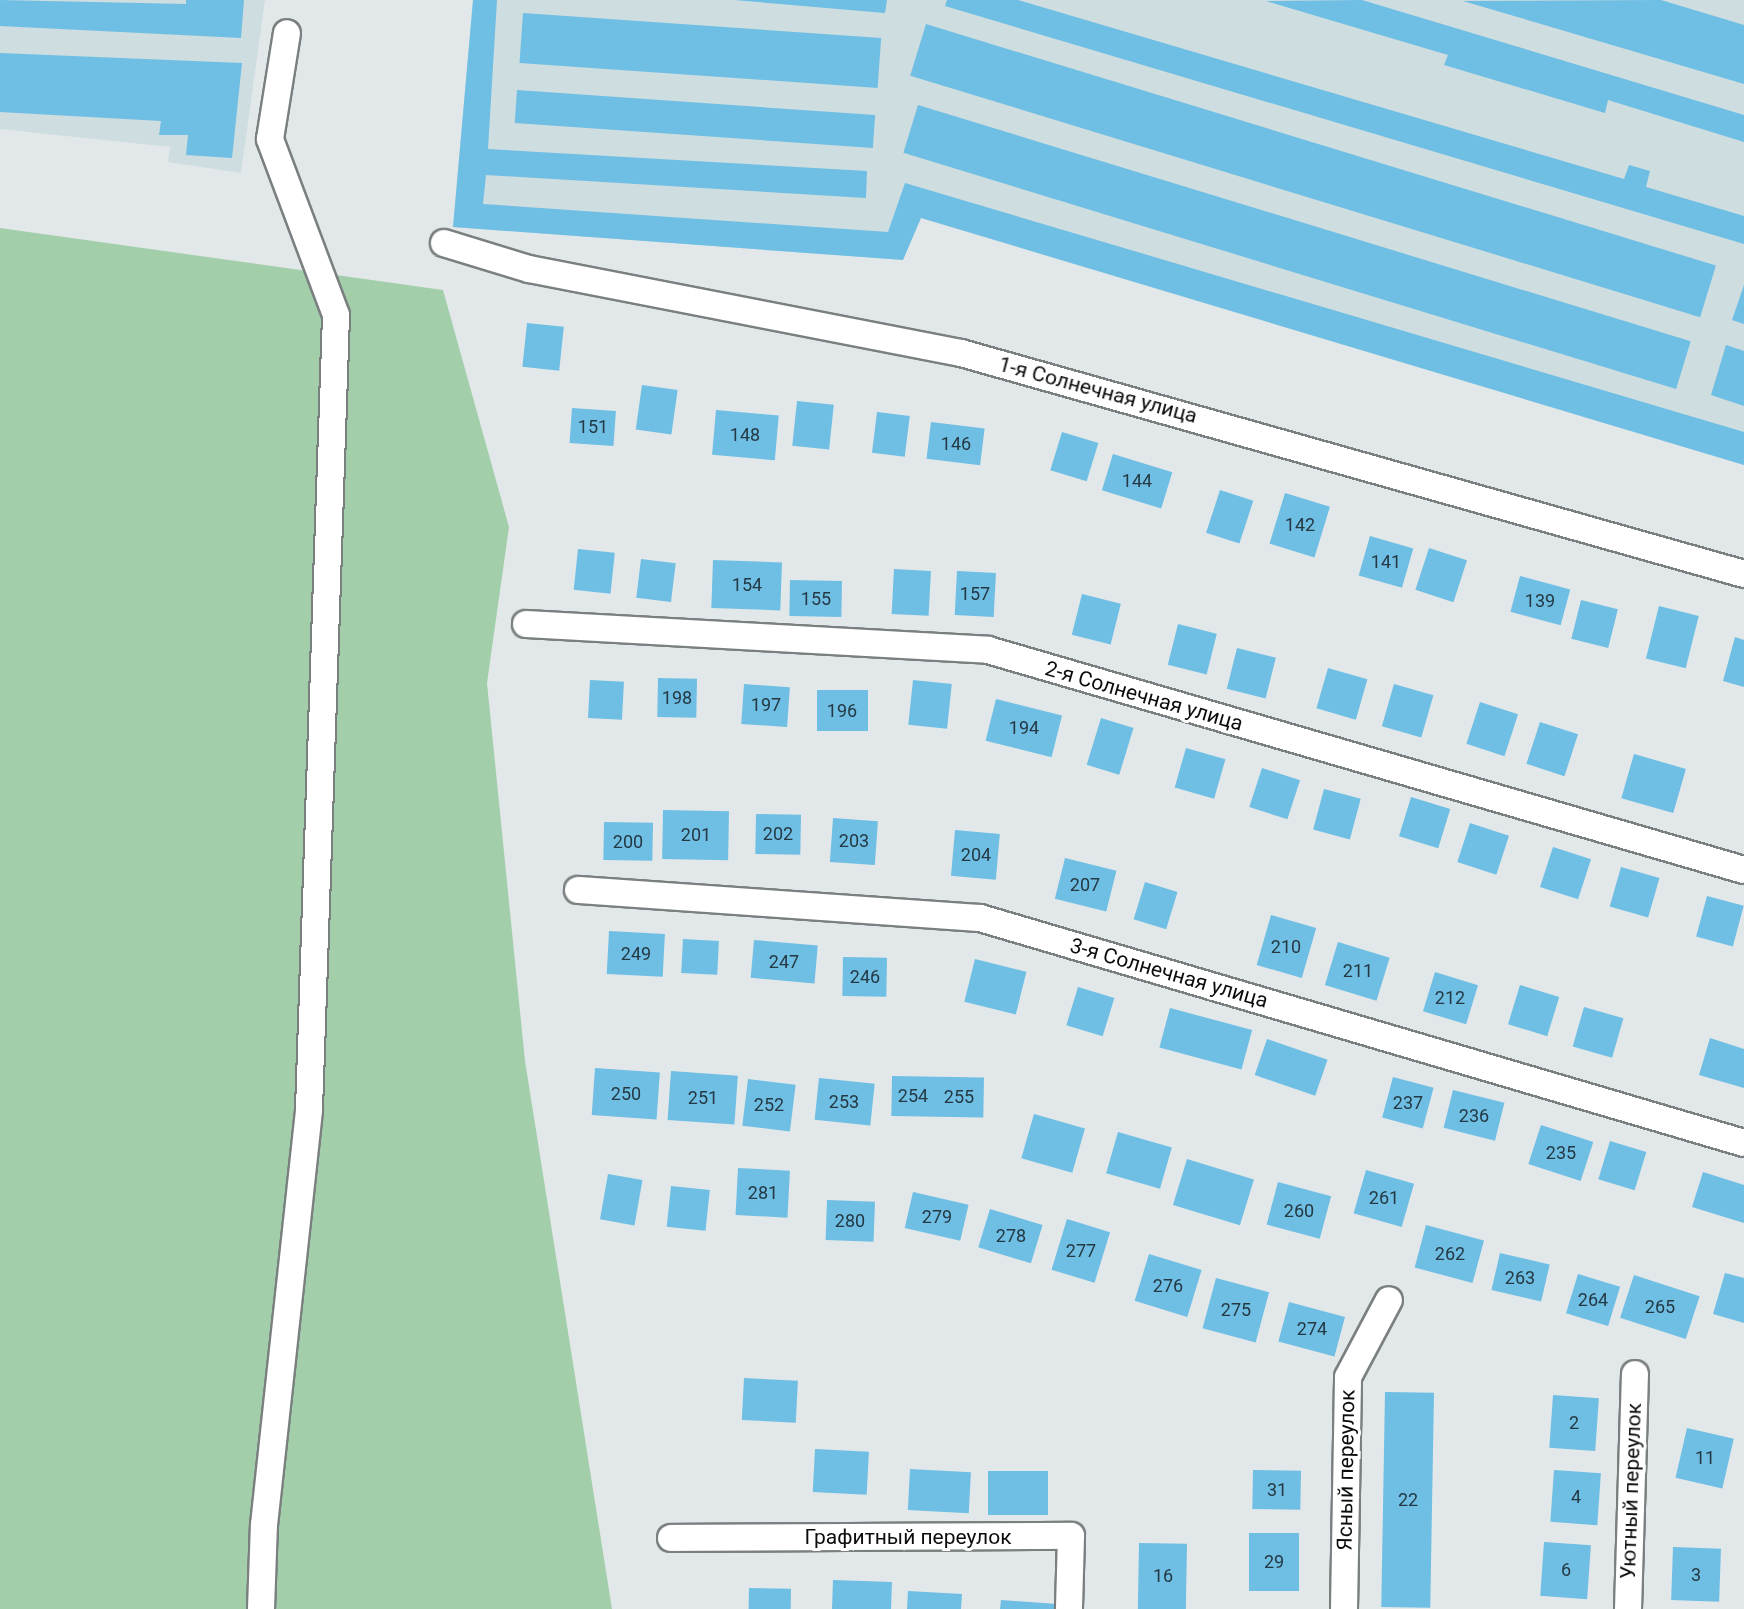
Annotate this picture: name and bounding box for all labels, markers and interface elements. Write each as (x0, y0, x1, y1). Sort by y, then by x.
street label: 1-я Солнечная улица (996, 351, 1200, 429)
house number: 151 (578, 416, 608, 438)
house number: 148 (730, 424, 760, 446)
house number: 146 (941, 433, 971, 455)
house number: 144 (1122, 470, 1152, 492)
house number: 142 (1285, 514, 1315, 536)
house number: 141 (1371, 551, 1401, 573)
house number: 154 (732, 574, 762, 596)
house number: 157 (960, 583, 990, 605)
house number: 155 (801, 588, 831, 610)
house number: 139 (1525, 590, 1555, 612)
street label: 2-я Солнечная улица (1042, 656, 1246, 736)
house number: 198 (662, 687, 692, 709)
house number: 197 (751, 694, 781, 716)
house number: 196 (827, 700, 857, 722)
house number: 194 (1009, 717, 1039, 739)
house number: 202 (763, 823, 793, 845)
house number: 201 (681, 824, 711, 846)
house number: 203 (839, 830, 869, 852)
house number: 200 (613, 831, 643, 853)
house number: 204 (961, 844, 991, 866)
house number: 207 (1070, 874, 1100, 896)
street label: 3-я Солнечная улица (1067, 933, 1271, 1013)
house number: 210 (1271, 936, 1301, 958)
house number: 249 (621, 943, 651, 965)
house number: 247 (769, 951, 799, 973)
house number: 211 (1343, 960, 1373, 982)
house number: 246 (850, 966, 880, 988)
house number: 212 (1435, 987, 1465, 1009)
house number: 250 (611, 1083, 641, 1105)
house number: 254 (898, 1085, 928, 1107)
house number: 255 (944, 1086, 974, 1108)
house number: 251 (688, 1087, 718, 1109)
house number: 253 (829, 1091, 859, 1113)
house number: 237 (1393, 1092, 1423, 1114)
house number: 252 (754, 1094, 784, 1116)
house number: 236 (1459, 1105, 1489, 1127)
house number: 235 (1546, 1142, 1576, 1164)
house number: 281 (748, 1182, 778, 1204)
house number: 261 (1369, 1187, 1399, 1209)
house number: 260 (1284, 1200, 1314, 1222)
house number: 279 (922, 1206, 952, 1228)
house number: 280 (835, 1210, 865, 1232)
house number: 278 (996, 1225, 1026, 1247)
house number: 277 (1066, 1240, 1096, 1262)
house number: 262 (1435, 1243, 1465, 1265)
house number: 263 (1505, 1267, 1535, 1289)
house number: 276 (1153, 1275, 1183, 1297)
house number: 264 (1578, 1289, 1608, 1311)
house number: 265 (1645, 1296, 1675, 1318)
house number: 275 (1221, 1299, 1251, 1321)
house number: 274 (1297, 1318, 1327, 1340)
street label: Ясный переулок (1332, 1389, 1360, 1551)
street label: Уютный переулок (1615, 1403, 1647, 1579)
house number: 2 (1569, 1412, 1579, 1434)
house number: 11 (1695, 1447, 1715, 1469)
house number: 31 (1267, 1479, 1287, 1501)
house number: 4 (1571, 1486, 1581, 1508)
house number: 22 (1398, 1489, 1418, 1511)
street label: Графитный переулок (804, 1524, 1012, 1550)
house number: 29 (1264, 1551, 1284, 1573)
house number: 6 (1561, 1559, 1571, 1581)
house number: 3 (1691, 1564, 1701, 1586)
house number: 16 (1153, 1565, 1173, 1587)

